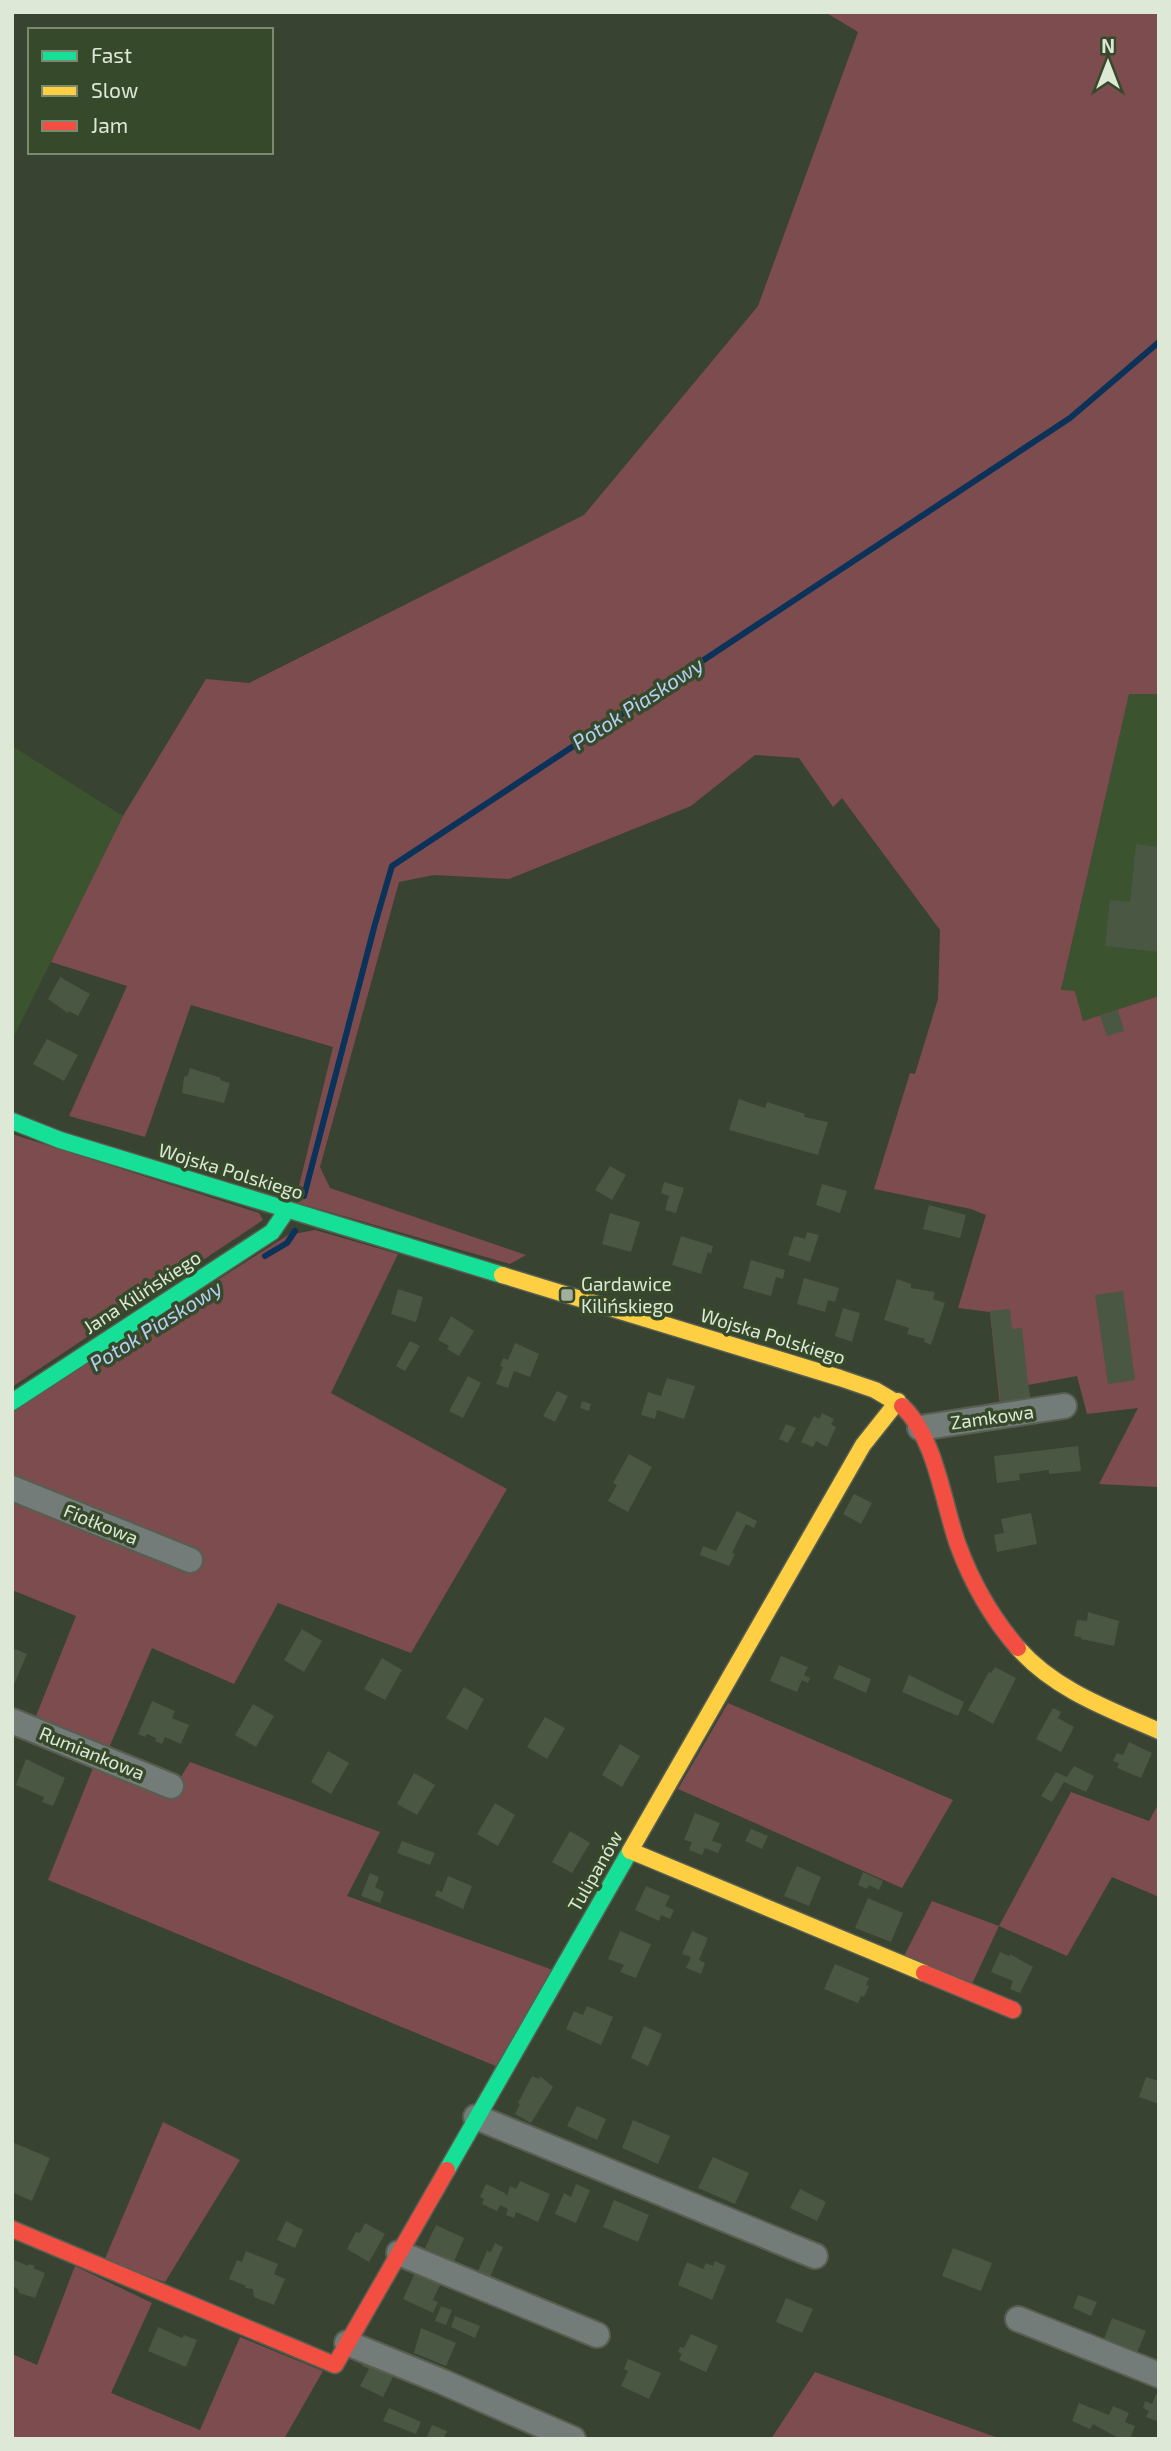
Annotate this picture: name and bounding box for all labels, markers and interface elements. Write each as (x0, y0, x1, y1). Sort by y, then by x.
legend (28, 28, 273, 154)
north arrow (1073, 28, 1143, 98)
text: N (1101, 34, 1115, 57)
text: Fast (91, 42, 132, 67)
text: Slow (91, 77, 138, 102)
text: Jam (91, 112, 128, 137)
water label: Potok Piaskowy (567, 651, 708, 755)
street label: Wojska Polskiego (156, 1138, 306, 1203)
street label: Jana Kilińskiego (79, 1245, 205, 1338)
place label: Gardawice Kilińskiego (581, 1272, 674, 1317)
water label: Potok Piaskowy (84, 1274, 227, 1376)
marker: Gardawice Kilińskiego (559, 1287, 575, 1303)
street label: Wojska Polskiego (698, 1303, 848, 1368)
street label: Zamkowa (949, 1399, 1035, 1434)
street label: Fiołkowa (61, 1498, 142, 1549)
street label: Rumiankowa (36, 1721, 148, 1784)
street label: Tulipanów (562, 1826, 627, 1915)

